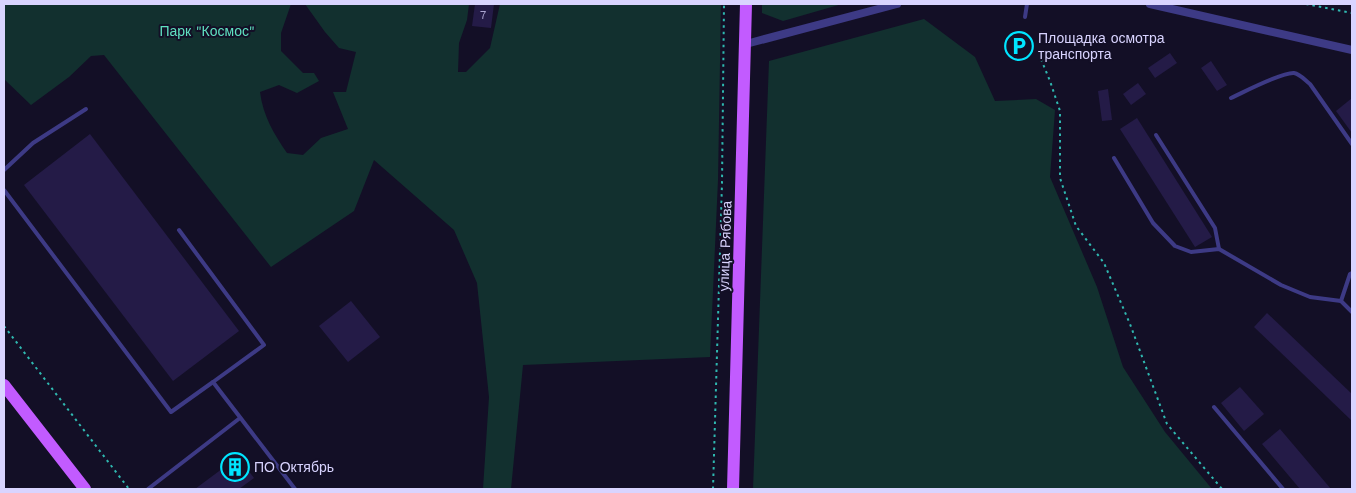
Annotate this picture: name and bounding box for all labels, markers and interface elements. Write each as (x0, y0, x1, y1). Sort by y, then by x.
house number: 7 (480, 9, 486, 22)
park label: Парк "Космос" (159, 23, 255, 39)
place label: Площадка осмотра транспорта (1038, 30, 1165, 62)
parking icon: Площадка осмотра транспорта (1004, 31, 1034, 61)
street label: улица Рябова (715, 200, 735, 292)
building icon: ПО Октябрь (220, 452, 250, 482)
place label: ПО Октябрь (254, 459, 334, 475)

